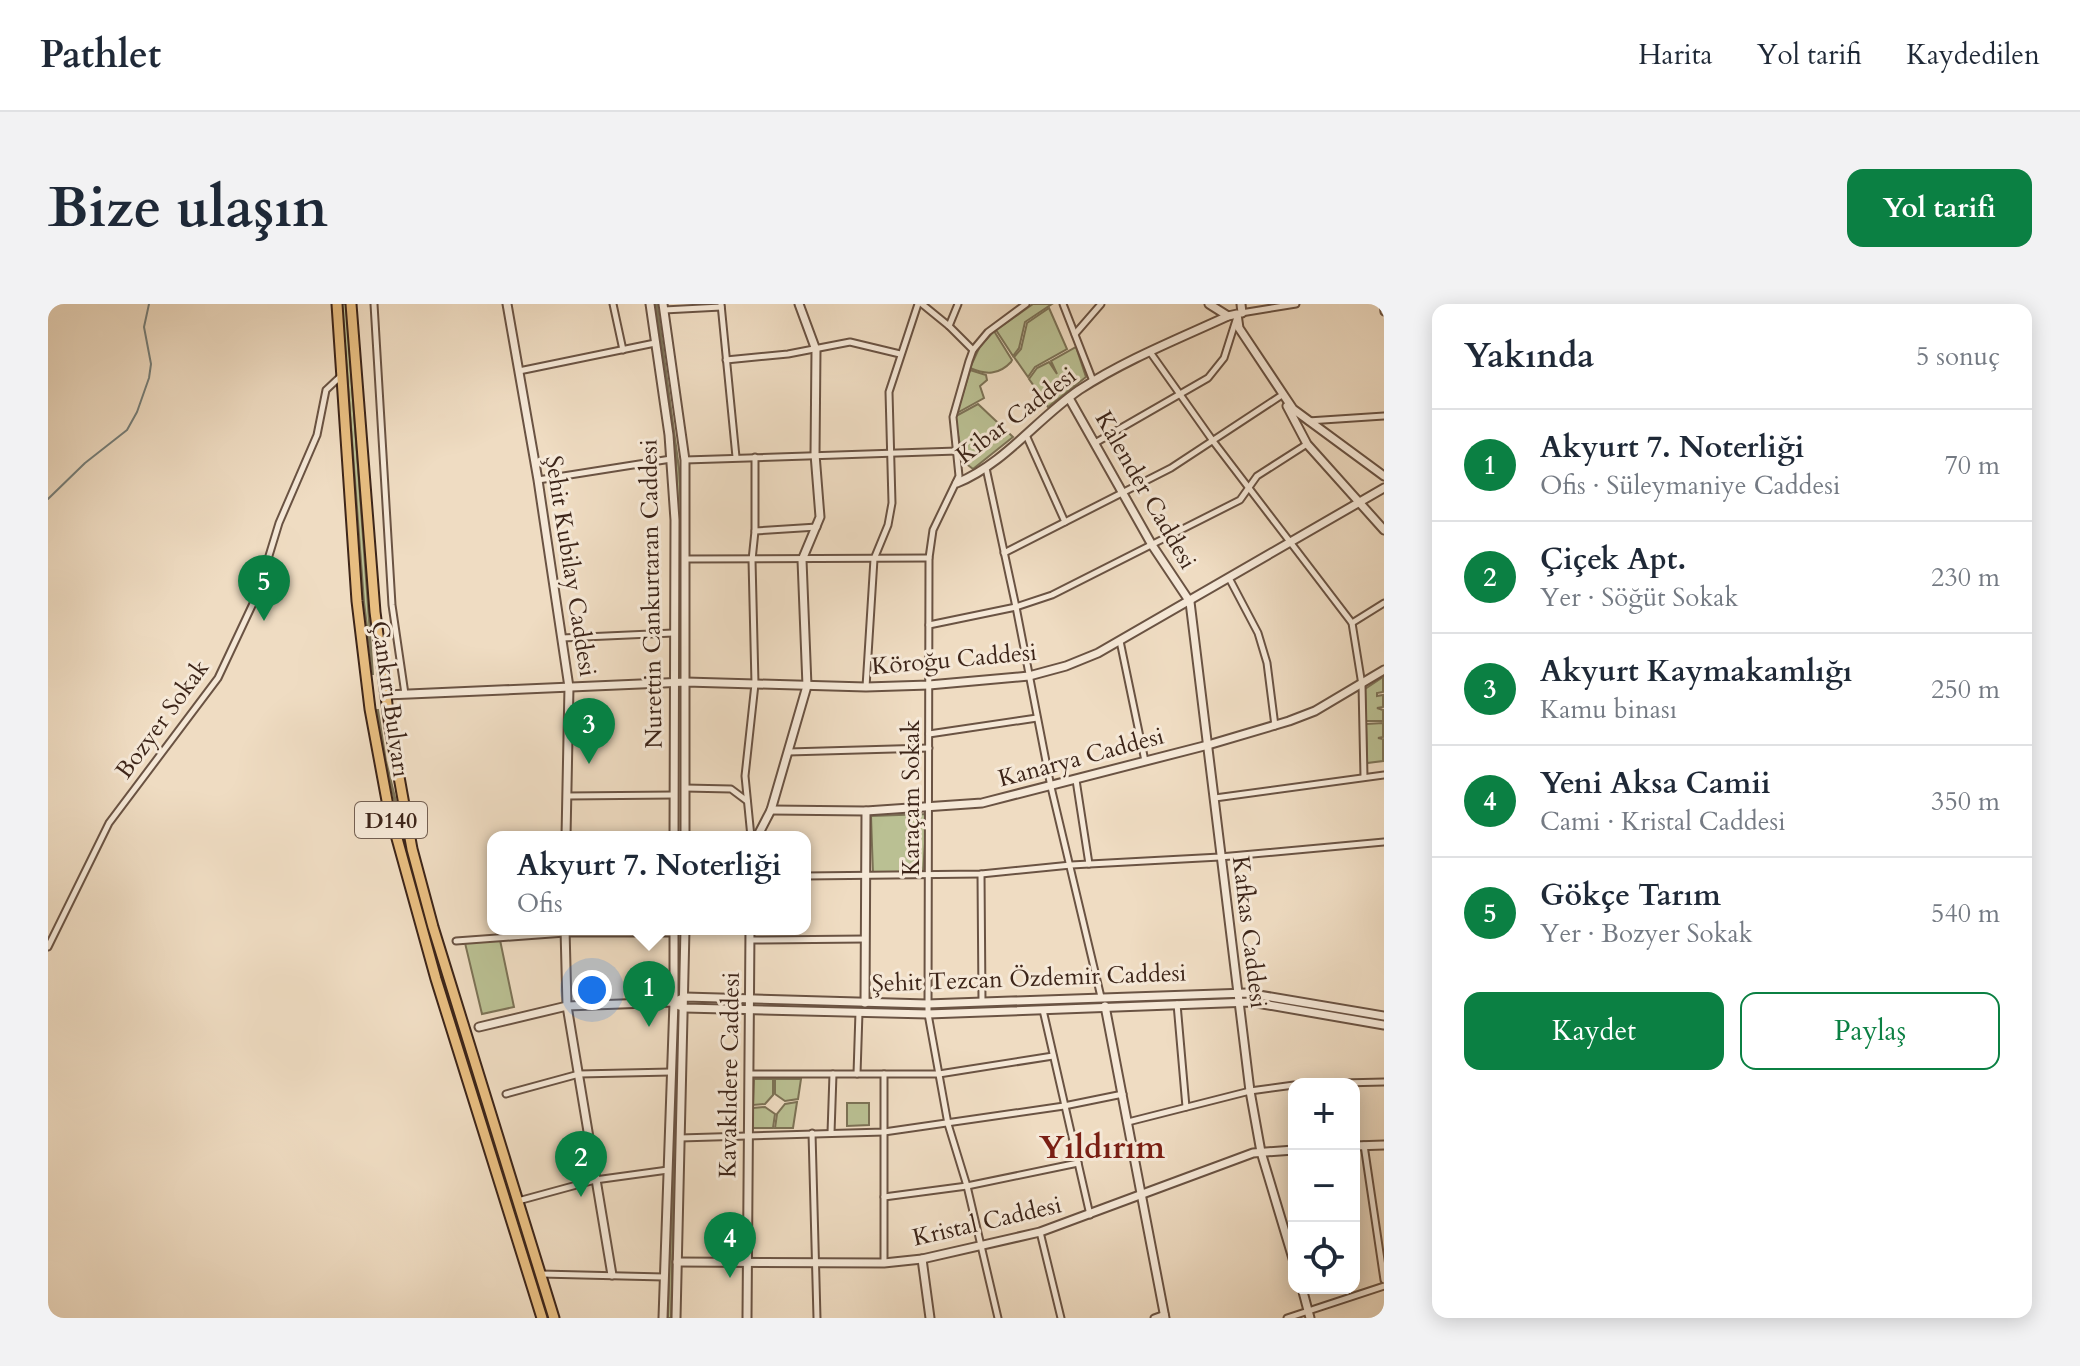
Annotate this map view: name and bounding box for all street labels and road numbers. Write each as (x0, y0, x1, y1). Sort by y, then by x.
street label: Kibar Caddesi (949, 359, 1084, 472)
street label: Kalender Caddesi (1087, 405, 1204, 576)
street label: Nurettin Cankurtaran Caddesi (632, 439, 671, 749)
street label: Şehit Kubilay Caddesi (537, 453, 604, 679)
street label: Çankırı Bulvarı (363, 619, 418, 780)
street label: Köroğu Caddesi (870, 636, 1038, 683)
street label: Bozyer Sokak (108, 653, 217, 786)
street label: Kanarya Caddesi (995, 719, 1168, 795)
street label: Karaçam Sokak (895, 720, 928, 876)
road number: D140 (355, 802, 427, 838)
street label: Kafkas Caddesi (1224, 854, 1275, 1010)
street label: Şehit Tezcan Özdemir Caddesi (871, 957, 1187, 1000)
street label: Kavaklıdere Caddesi (711, 971, 748, 1178)
street label: Kristal Caddesi (909, 1188, 1065, 1255)

